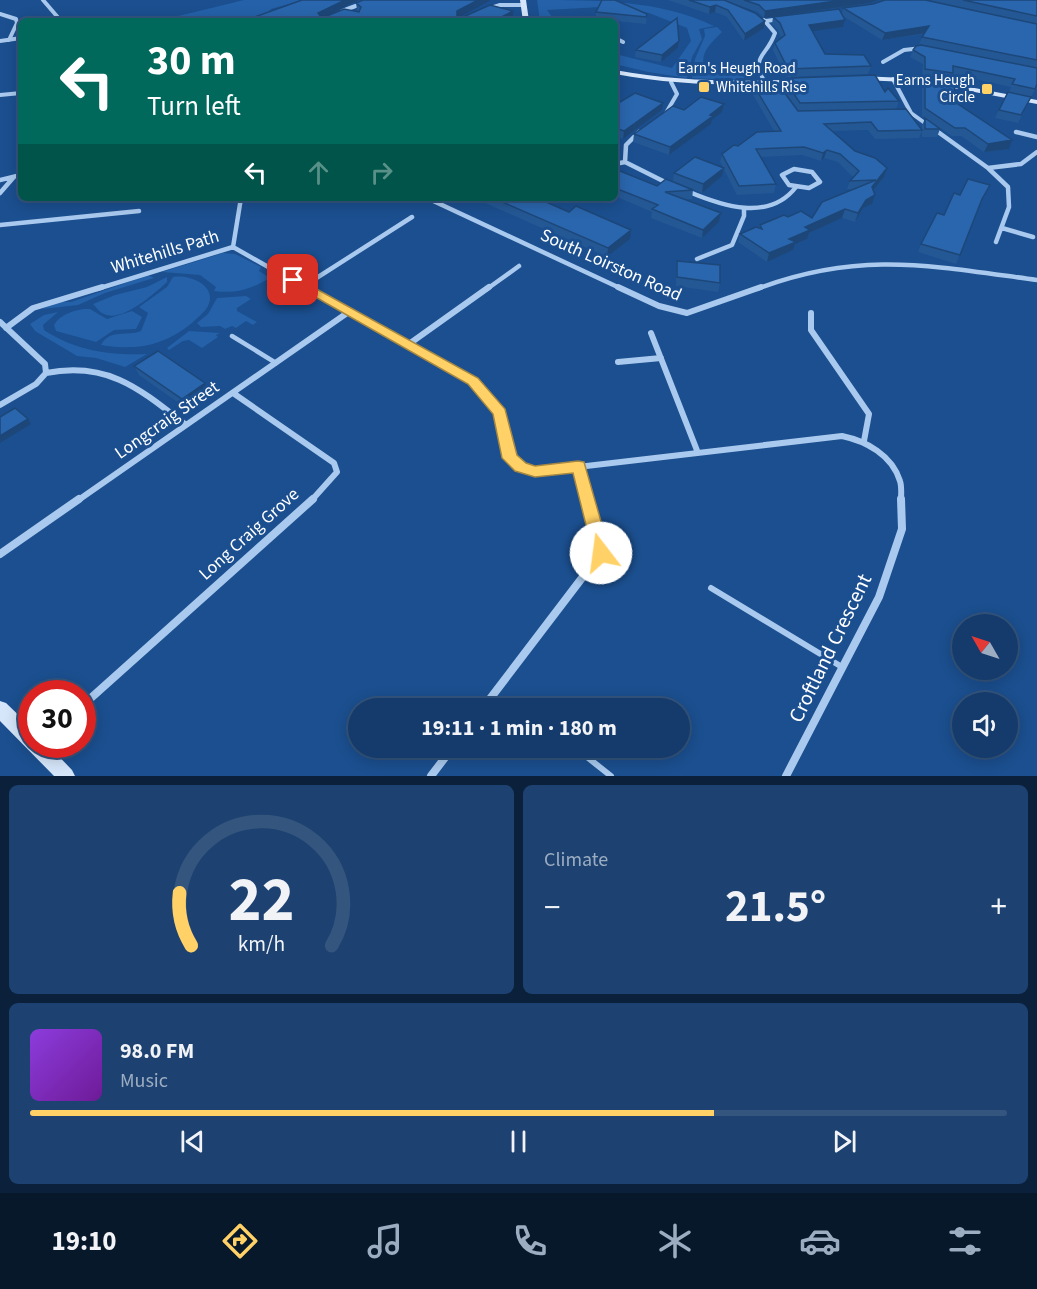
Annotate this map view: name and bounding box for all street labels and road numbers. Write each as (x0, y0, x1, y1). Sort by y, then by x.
street label: Earn's Heugh Road (678, 58, 796, 79)
street label: South Loirston Road (536, 223, 686, 307)
street label: Whitehills Path (108, 224, 222, 280)
street label: Longcraig Street (110, 375, 224, 465)
street label: Long Craig Grove (193, 482, 305, 586)
street label: Croftland Crescent (781, 568, 879, 728)

